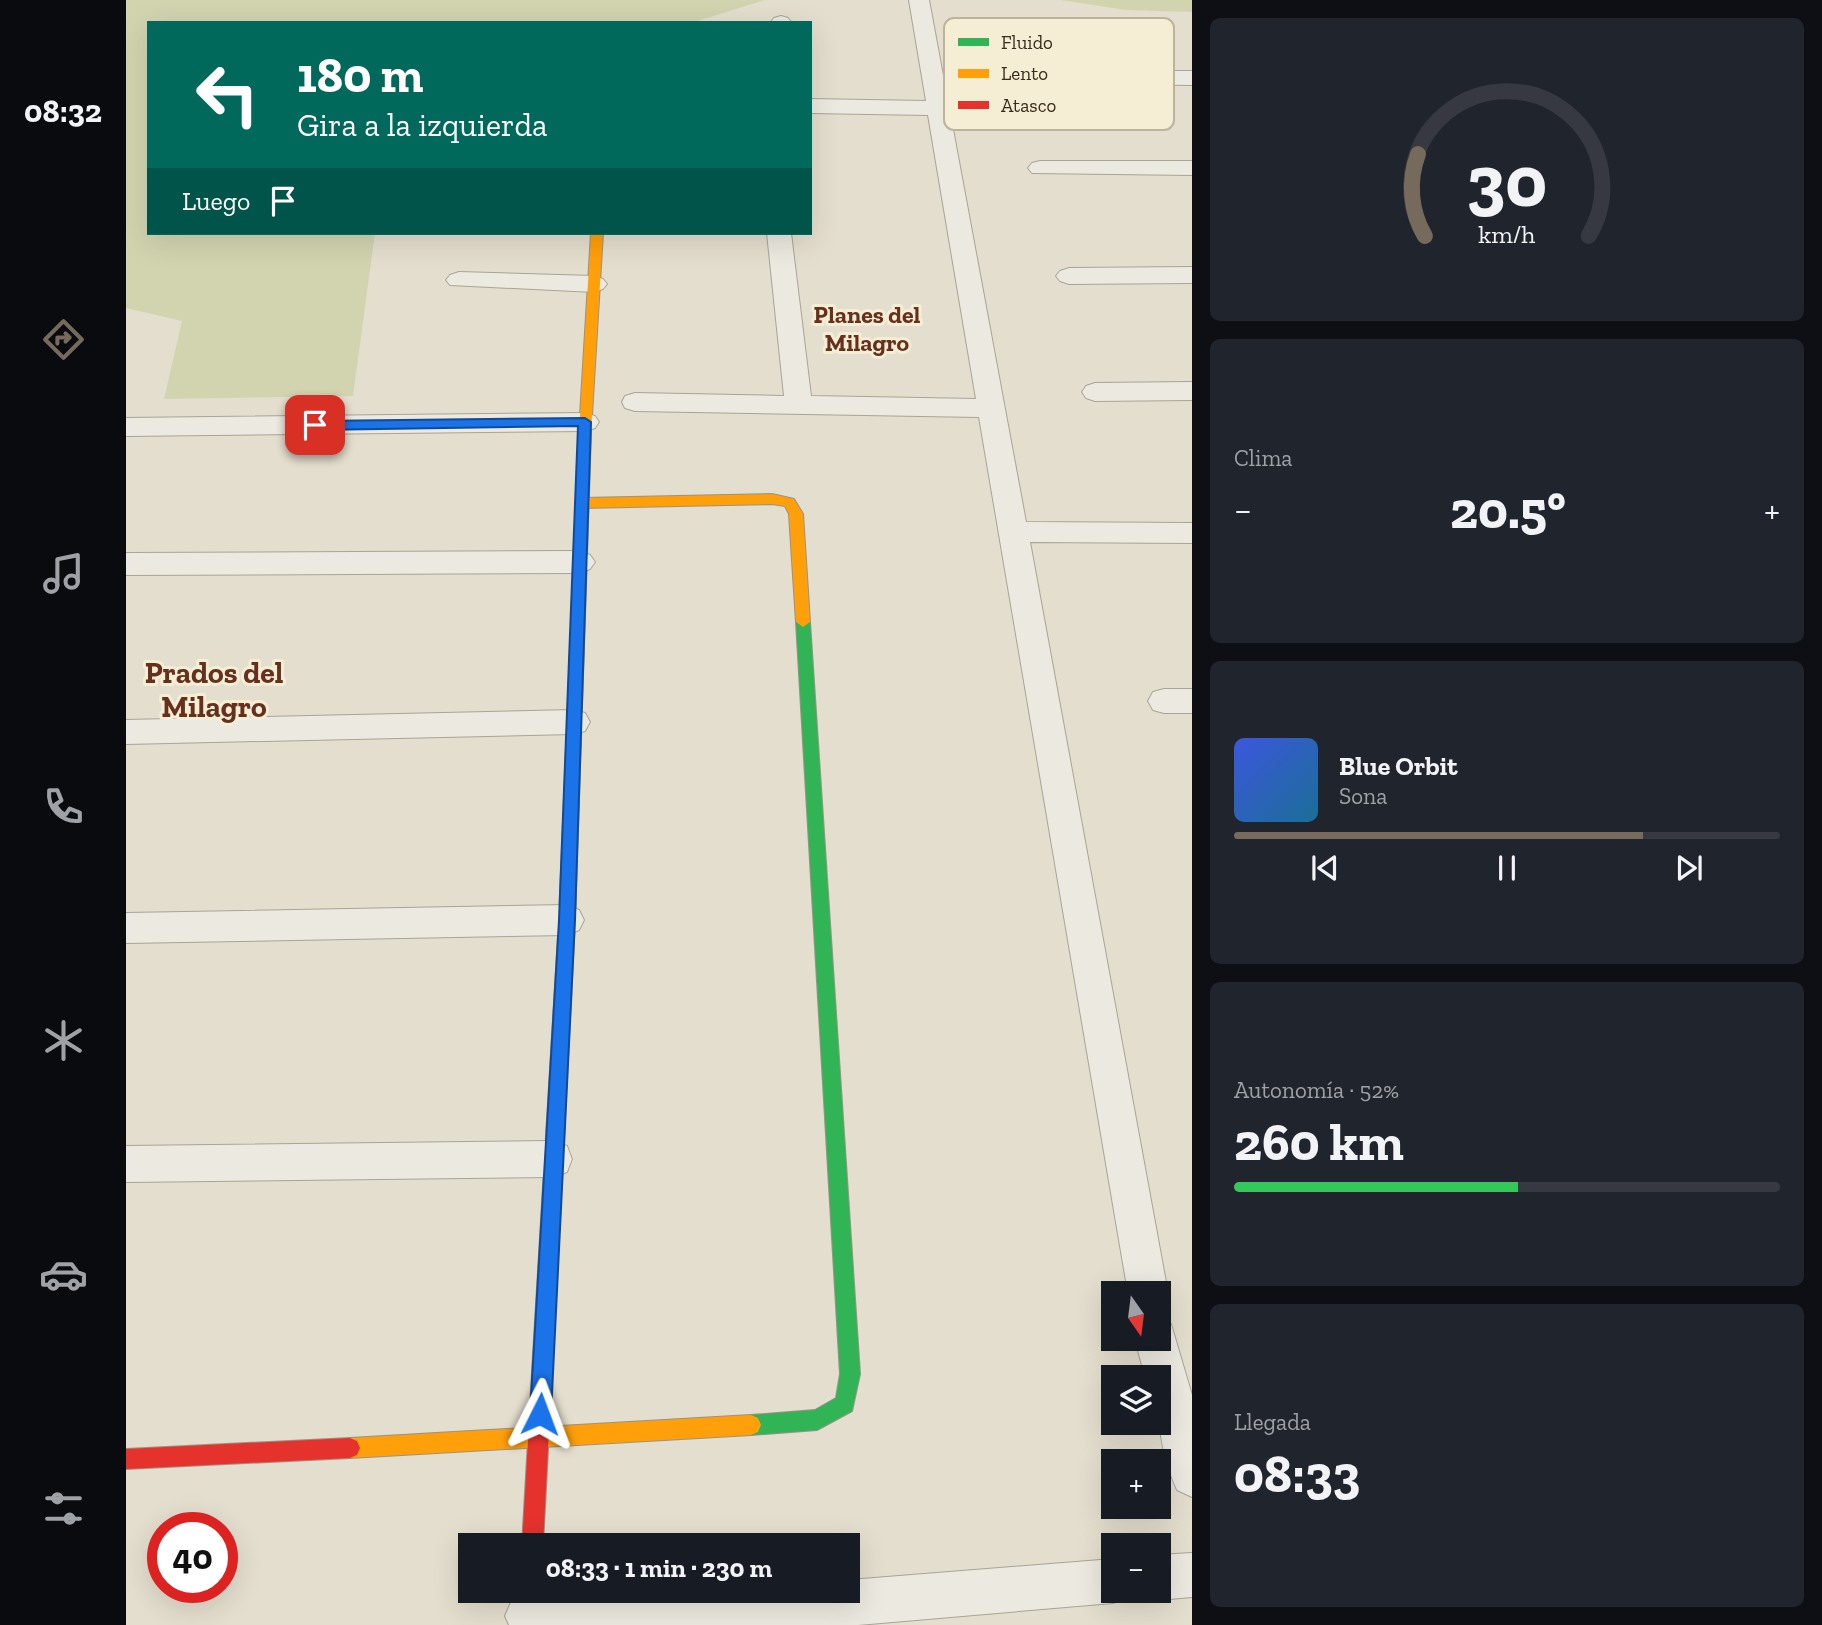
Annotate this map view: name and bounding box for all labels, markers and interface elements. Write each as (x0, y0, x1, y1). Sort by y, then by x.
legend (944, 18, 1174, 130)
text: Fluido (1001, 31, 1053, 54)
text: 180 m (297, 46, 424, 105)
icon: left (182, 49, 273, 140)
text: Lento (1001, 62, 1048, 85)
text: 08:32 (24, 92, 102, 130)
text: Atasco (1001, 94, 1056, 117)
text: Gira a la izquierda (297, 106, 548, 144)
text: 30 (1467, 137, 1547, 225)
icon: arrive (264, 182, 302, 220)
text: Luego (182, 185, 250, 217)
text: km/h (1478, 219, 1536, 249)
district label: Planes del Milagro (814, 300, 921, 357)
icon: directions (39, 315, 88, 364)
pin (285, 395, 345, 455)
icon: arrive (296, 406, 334, 444)
text: Clima (1234, 444, 1292, 472)
text: 20.5° (1450, 479, 1566, 541)
text: − (1234, 487, 1252, 533)
text: + (1764, 487, 1780, 533)
icon: music (39, 549, 88, 598)
district label: Prados del Milagro (145, 655, 284, 725)
text: Blue Orbit (1339, 750, 1458, 782)
icon: phone (39, 782, 88, 831)
text: Sona (1339, 782, 1387, 810)
icon: previous (1306, 849, 1344, 887)
icon: pause (1488, 849, 1526, 887)
icon: next (1670, 849, 1708, 887)
icon: climate (39, 1016, 88, 1065)
text: Autonomía · 52% (1234, 1076, 1399, 1104)
text: 260 km (1234, 1111, 1404, 1173)
icon: car (39, 1250, 88, 1299)
north arrow (1101, 1281, 1171, 1351)
map controls (1101, 1281, 1171, 1603)
button: layers (1101, 1365, 1171, 1435)
position arrow (503, 1377, 577, 1451)
text: Llegada (1234, 1408, 1311, 1436)
text: 08:33 (1234, 1443, 1360, 1505)
button: + (1101, 1449, 1171, 1519)
icon: filters (39, 1484, 88, 1533)
speed limit sign: 40 (147, 1512, 238, 1603)
button: − (1101, 1533, 1171, 1603)
text: 08:33 · 1 min · 230 m (546, 1552, 772, 1584)

